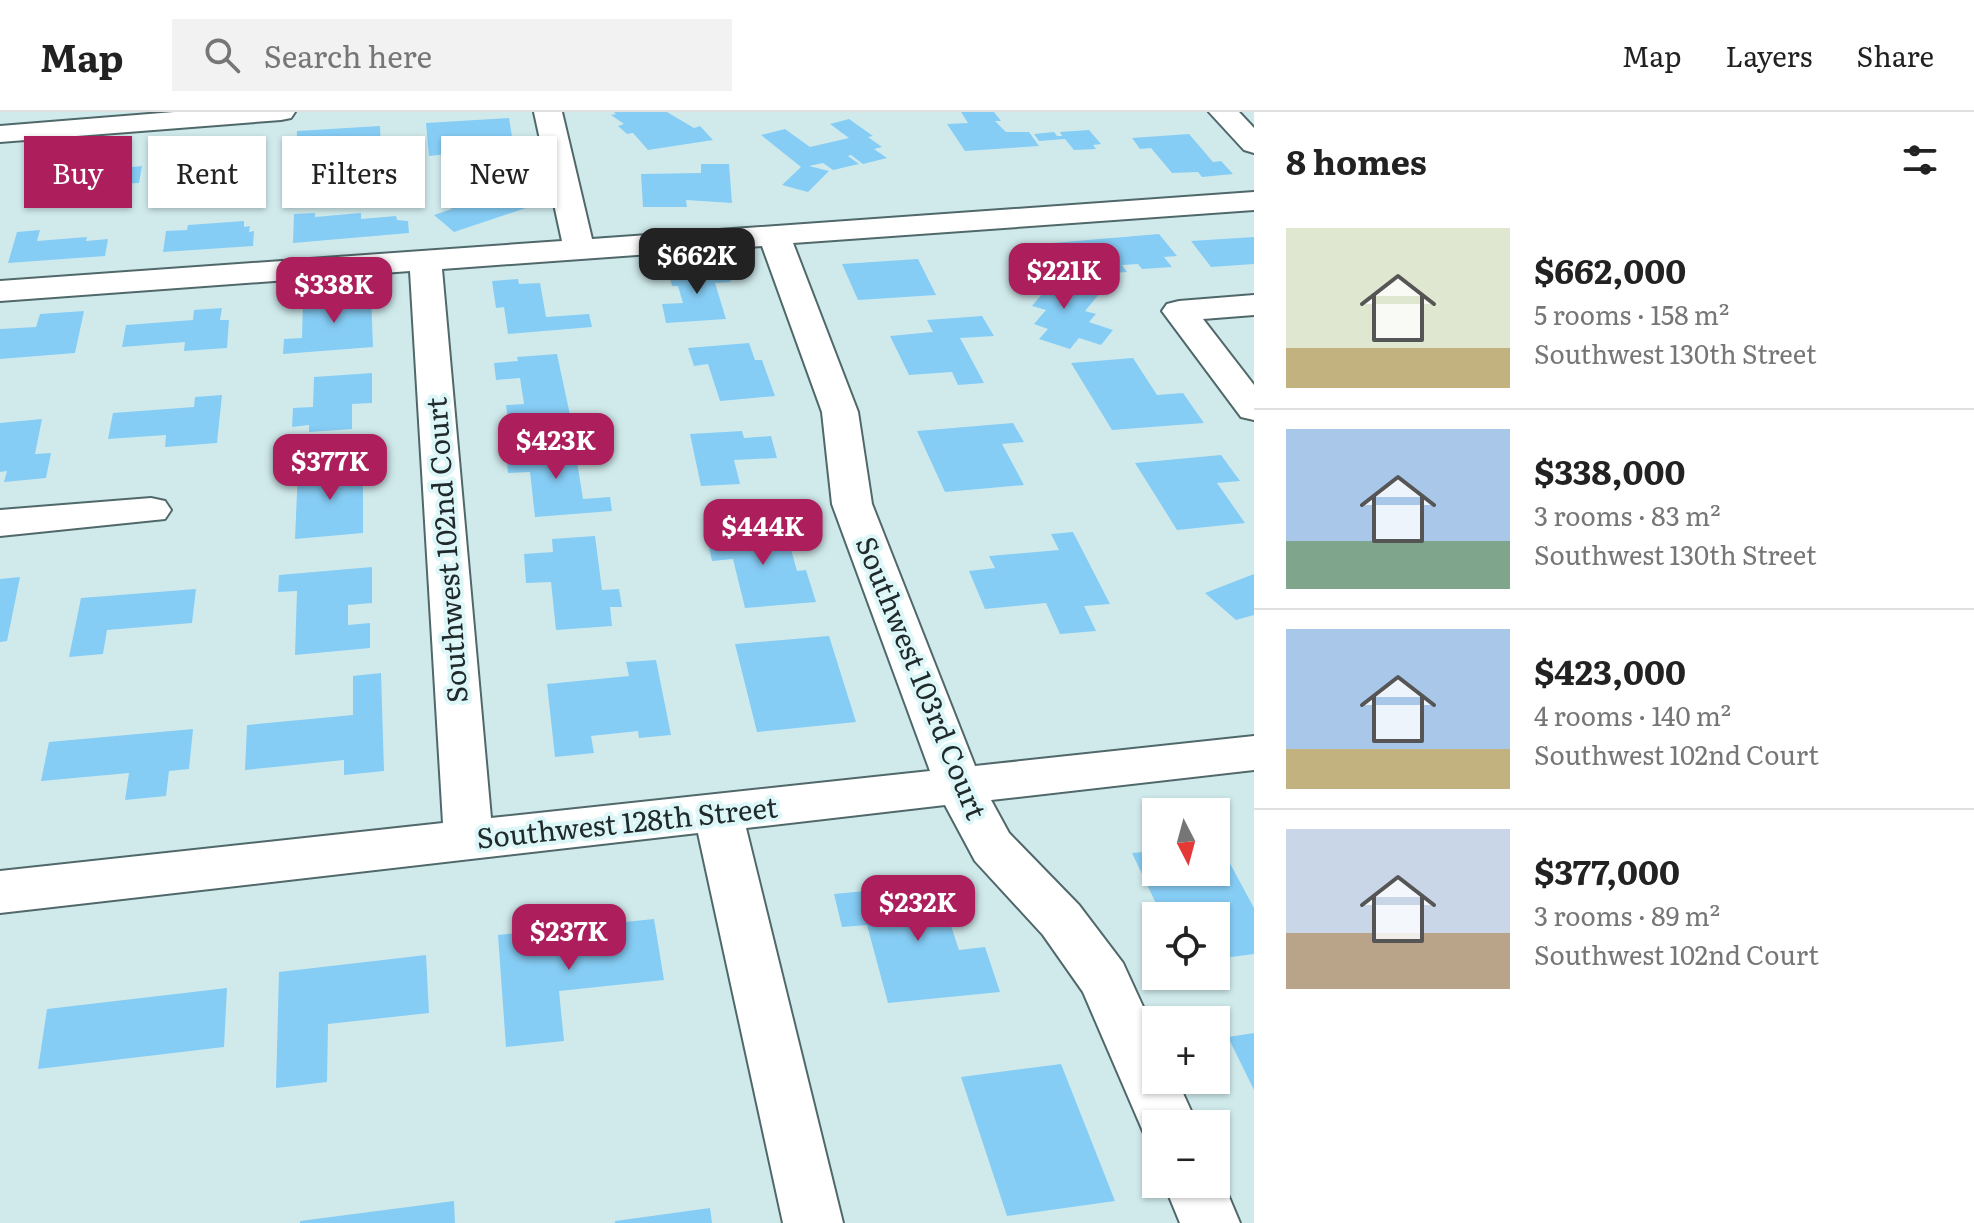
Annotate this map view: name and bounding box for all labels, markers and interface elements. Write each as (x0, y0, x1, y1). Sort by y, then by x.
search box (172, 19, 732, 91)
text: Map (40, 27, 124, 84)
icon: search (200, 33, 244, 77)
text: Search here (264, 33, 432, 77)
text: Map (1622, 34, 1681, 76)
text: Layers (1725, 34, 1812, 76)
text: Share (1856, 34, 1934, 76)
text: 8 homes (1286, 135, 1427, 185)
chip: Buy (24, 136, 132, 208)
chip: Rent (148, 136, 266, 208)
chip: Filters (282, 136, 425, 208)
chip: New (441, 136, 557, 208)
icon: filters (1898, 138, 1942, 182)
pin: $662K (641, 228, 753, 296)
text: $662K (657, 234, 737, 273)
pin: $221K (1008, 243, 1120, 311)
text: $662,000 (1534, 244, 1686, 294)
text: $221K (1027, 249, 1101, 288)
pin: $338K (278, 257, 390, 325)
icon: home (1350, 260, 1446, 356)
text: $338K (294, 263, 374, 302)
text: 5 rooms · 158 m² (1534, 294, 1729, 333)
text: Southwest 130th Street (1534, 333, 1816, 372)
street label: Southwest 102nd Court (413, 395, 477, 705)
pin: $423K (500, 413, 612, 481)
text: $423K (516, 419, 596, 458)
pin: $377K (274, 434, 386, 502)
text: $377K (291, 440, 369, 479)
text: $338,000 (1534, 445, 1685, 495)
icon: home (1350, 461, 1446, 557)
text: 3 rooms · 83 m² (1534, 495, 1720, 534)
pin: $444K (707, 499, 819, 567)
text: $444K (722, 505, 804, 544)
street label: Southwest 103rd Court (847, 529, 999, 826)
text: Southwest 130th Street (1534, 534, 1816, 573)
text: $423,000 (1534, 645, 1686, 695)
icon: home (1350, 661, 1446, 757)
text: 4 rooms · 140 m² (1534, 695, 1731, 734)
text: Southwest 102nd Court (1534, 734, 1819, 773)
street label: Southwest 128th Street (474, 784, 780, 858)
north arrow (1142, 798, 1230, 886)
map controls (1142, 798, 1230, 1198)
text: $377,000 (1534, 845, 1680, 895)
icon: home (1350, 861, 1446, 957)
pin: $232K (862, 875, 974, 943)
text: $232K (879, 881, 957, 920)
text: 3 rooms · 89 m² (1534, 895, 1720, 934)
button: locate (1142, 902, 1230, 990)
pin: $237K (513, 904, 625, 972)
text: $237K (530, 910, 608, 949)
text: Southwest 102nd Court (1534, 934, 1819, 973)
button: + (1142, 1006, 1230, 1094)
button: − (1142, 1110, 1230, 1198)

